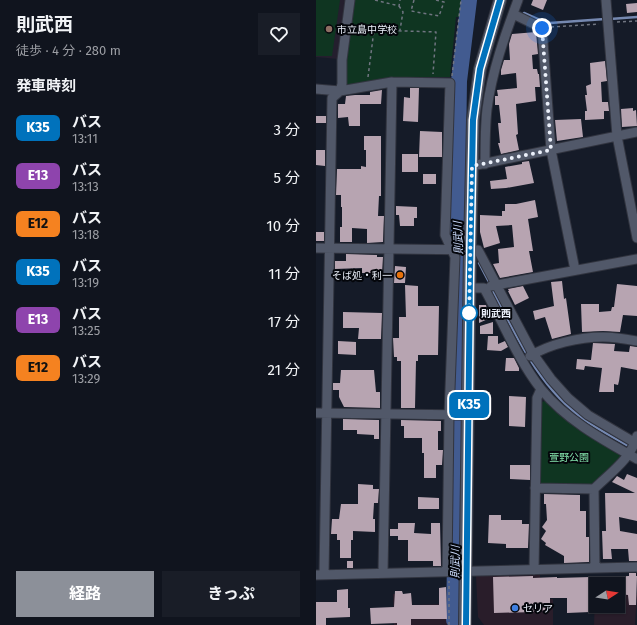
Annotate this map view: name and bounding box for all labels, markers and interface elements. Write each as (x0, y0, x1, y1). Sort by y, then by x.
text: 則武西 (16, 13, 73, 36)
button: heart (258, 13, 300, 55)
your location (532, 18, 552, 38)
marker: 市立島中学校 (324, 24, 334, 34)
place label: 市立島中学校 (337, 24, 397, 36)
text: 徒歩 · 4 分 · 280 m (16, 43, 121, 58)
text: 発車時刻 (16, 77, 76, 95)
text: バス (72, 113, 102, 131)
text: K35 (26, 119, 50, 136)
text: 3 分 (274, 121, 300, 139)
text: 13:11 (72, 131, 98, 146)
text: バス (72, 161, 102, 179)
text: E13 (28, 167, 48, 184)
text: 5 分 (274, 169, 300, 187)
text: 13:13 (72, 179, 99, 194)
text: バス (72, 209, 102, 227)
text: E12 (28, 215, 48, 232)
text: 10 分 (266, 217, 300, 235)
water label: 則武川 (451, 220, 466, 255)
text: 13:18 (72, 227, 100, 242)
text: バス (72, 257, 102, 275)
text: K35 (26, 263, 50, 280)
text: 11 分 (268, 265, 300, 283)
place label: そば処・利一 (332, 270, 392, 282)
marker: そば処・利一 (395, 270, 405, 280)
text: 13:19 (72, 275, 99, 290)
marker: 則武西 (460, 304, 478, 322)
text: バス (72, 305, 102, 323)
place label: 則武西 (481, 308, 511, 320)
text: E13 (28, 311, 48, 328)
text: 17 分 (268, 313, 300, 331)
text: 13:25 (72, 323, 100, 338)
text: バス (72, 353, 102, 371)
text: E12 (28, 359, 48, 376)
text: 21 分 (267, 361, 300, 379)
text: 13:29 (72, 371, 100, 386)
line badge: K35 (446, 392, 492, 418)
text: K35 (457, 396, 481, 413)
park label: 萱野公園 (549, 452, 589, 464)
water label: 則武川 (449, 544, 462, 579)
button: 経路 (16, 571, 154, 617)
button: きっぷ (162, 571, 300, 617)
north arrow (589, 577, 625, 613)
map controls (589, 577, 625, 613)
marker: セリア (510, 603, 520, 613)
place label: セリア (523, 603, 553, 615)

